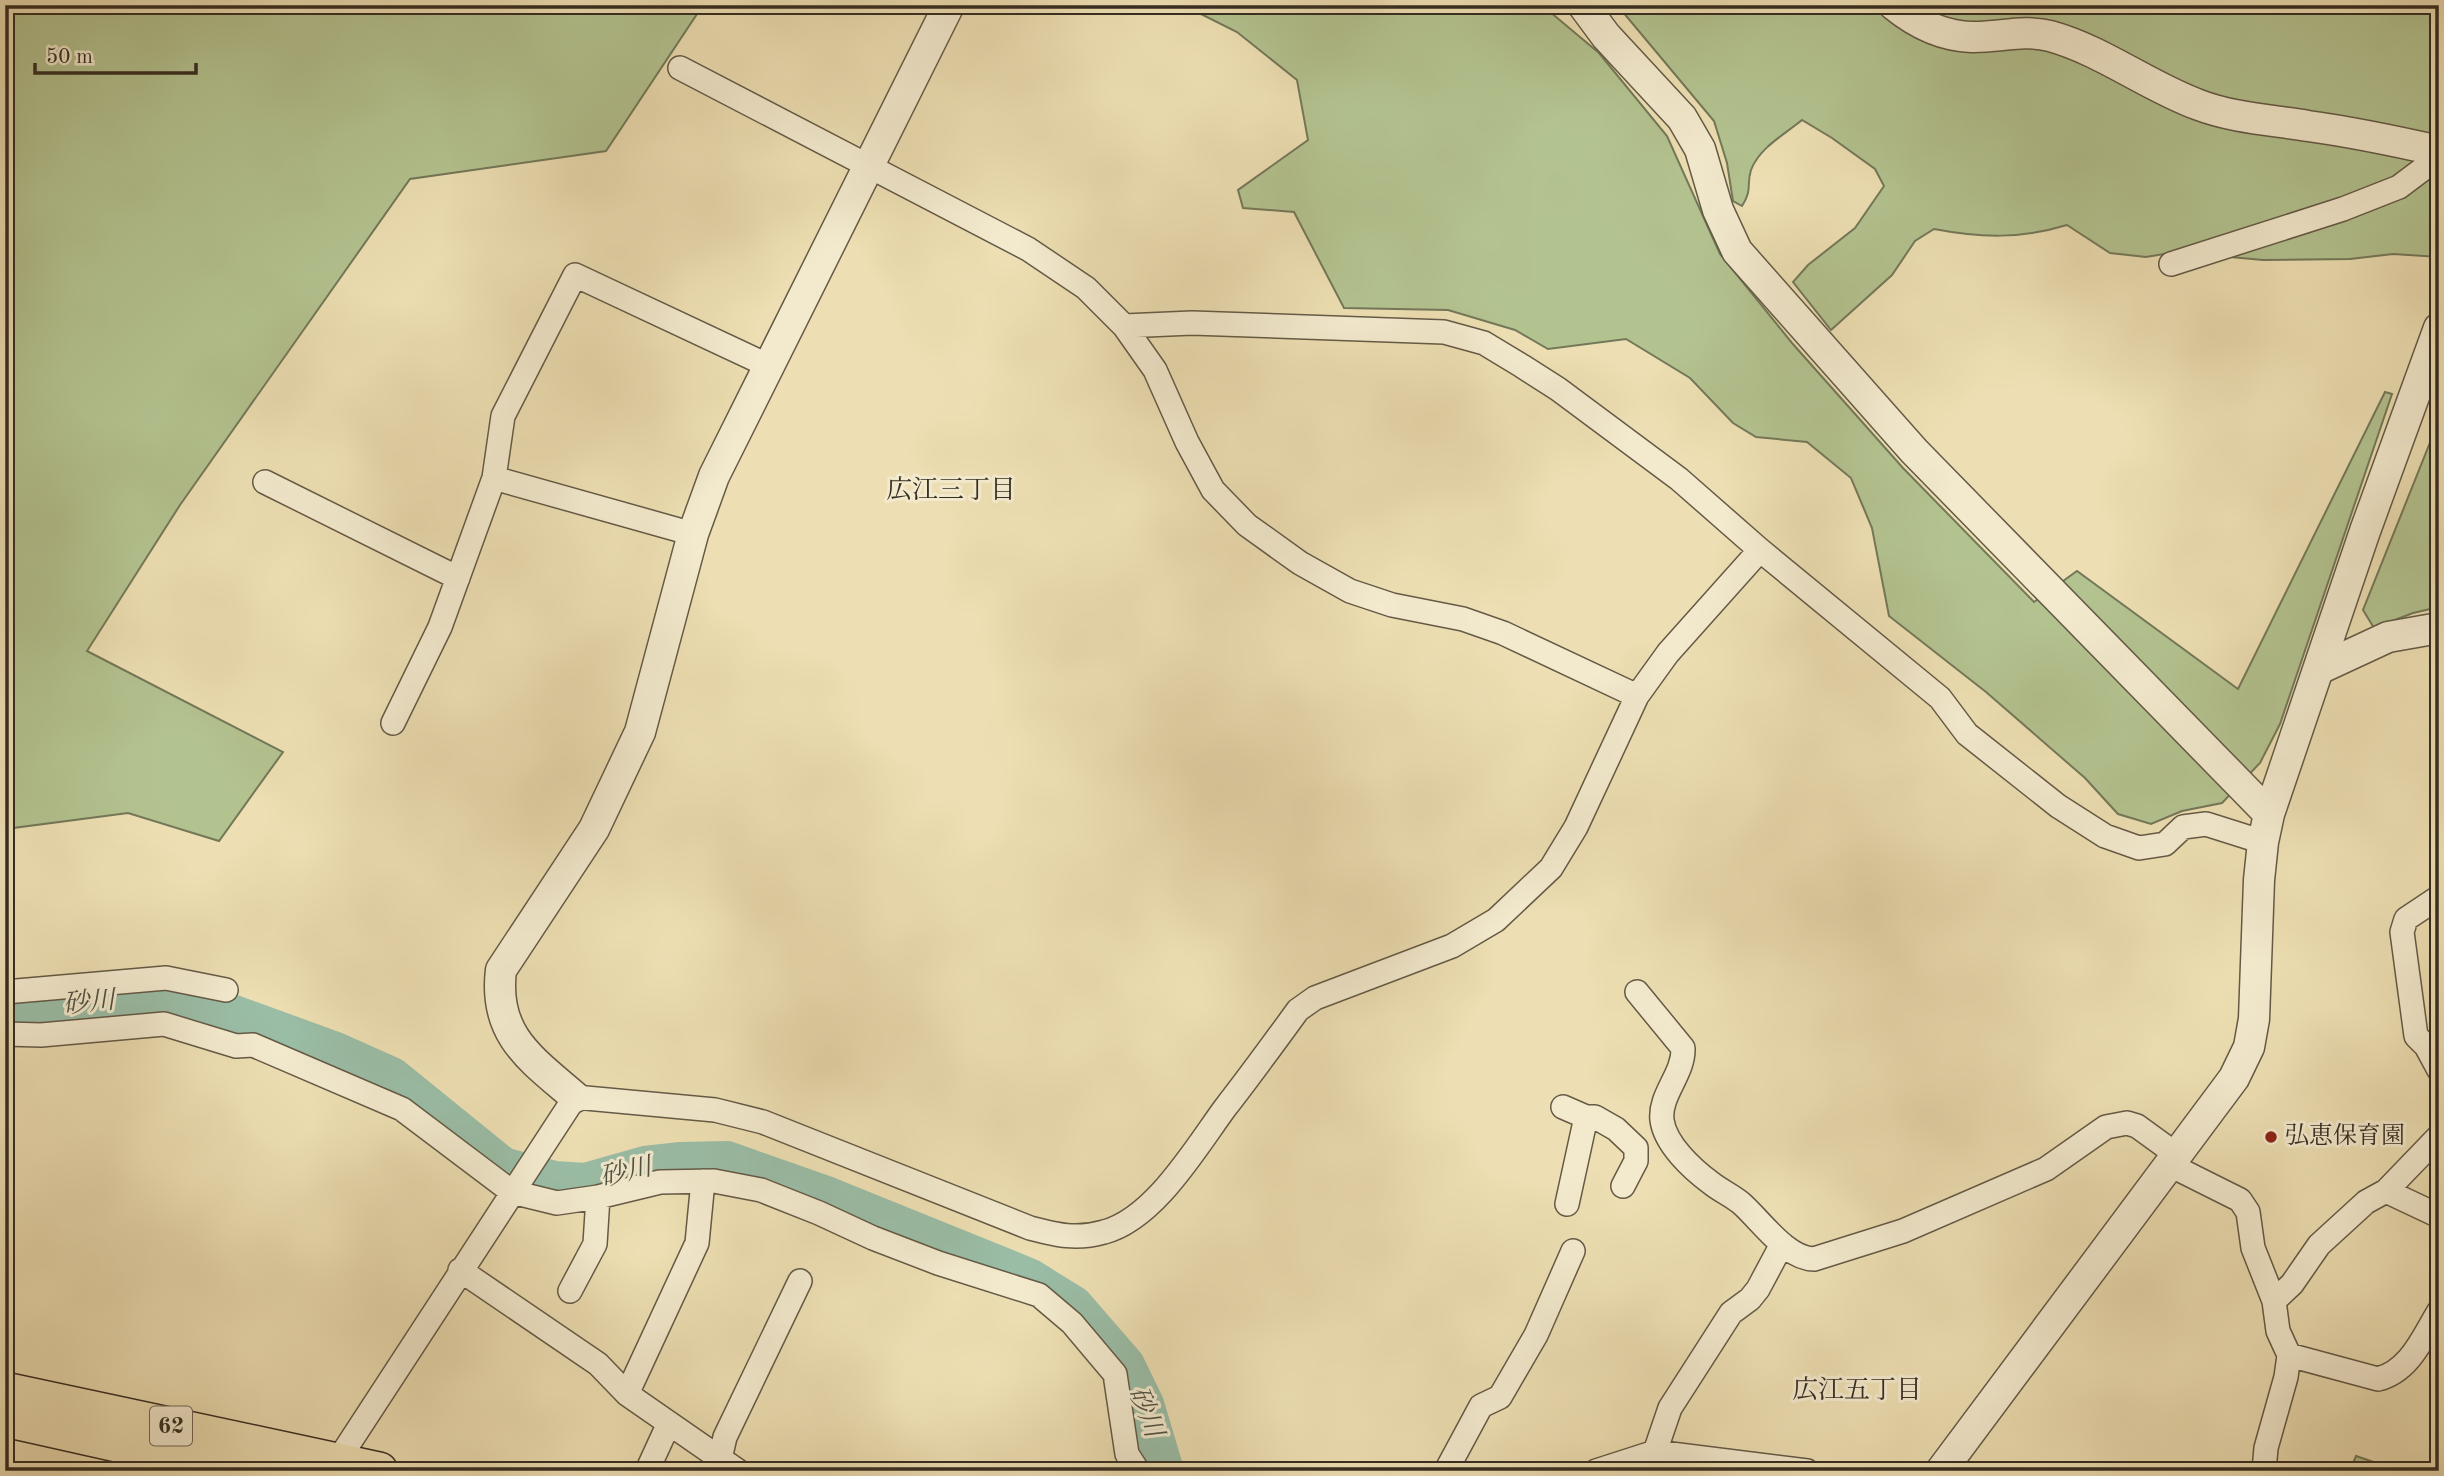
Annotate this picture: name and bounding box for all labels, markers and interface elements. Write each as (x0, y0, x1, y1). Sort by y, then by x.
scale bar (35, 32, 196, 76)
text: 50 m (46, 47, 93, 68)
district label: 広江三丁目 (886, 476, 1016, 504)
water label: 砂川 (62, 986, 119, 1018)
place label: 弘恵保育園 (2285, 1122, 2405, 1149)
marker: 弘恵保育園 (2263, 1129, 2279, 1145)
water label: 砂川 (597, 1152, 657, 1192)
district label: 広江五丁目 (1792, 1376, 1922, 1404)
water label: 砂川 (1124, 1382, 1169, 1444)
road number: 62 (150, 1406, 192, 1446)

